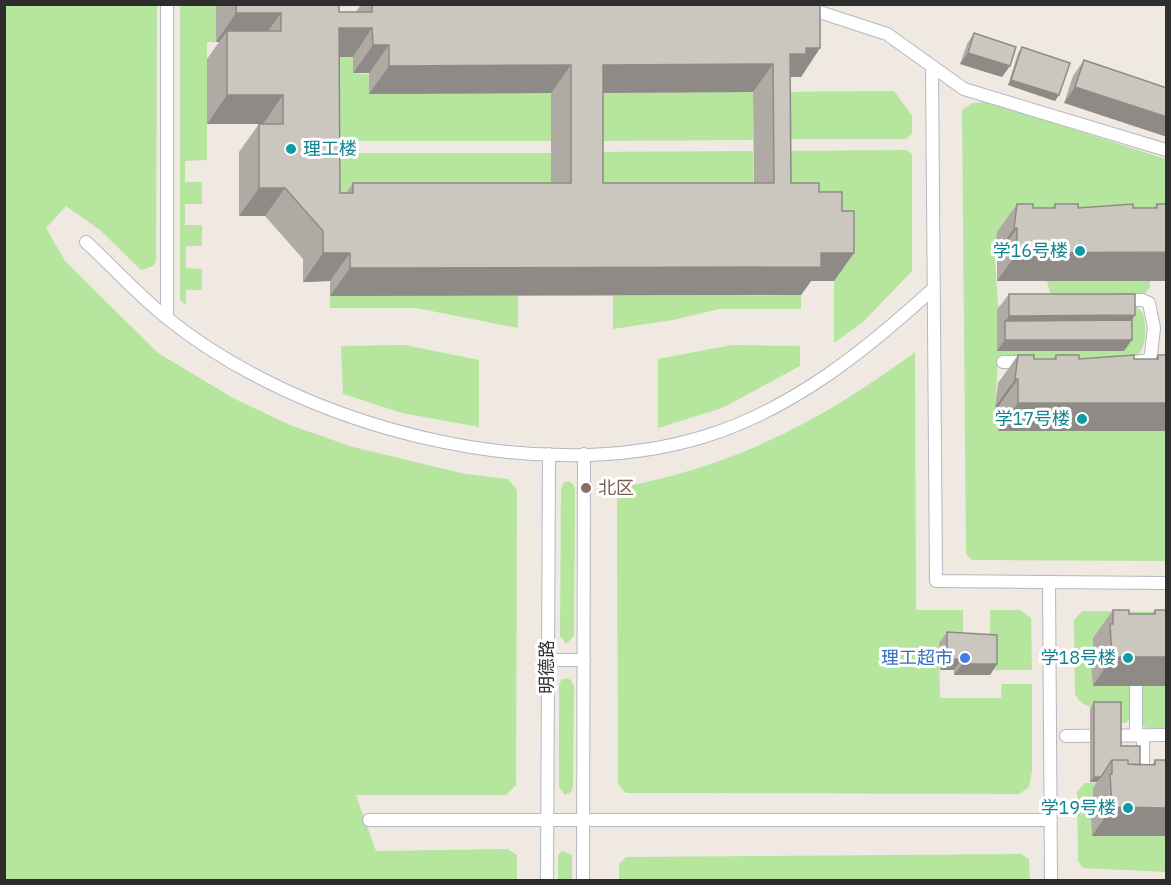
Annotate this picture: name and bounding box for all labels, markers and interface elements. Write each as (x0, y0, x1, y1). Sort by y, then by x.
place label: 理工楼 (303, 137, 357, 160)
marker: 理工楼 (284, 142, 298, 156)
place label: 学16号楼 (992, 239, 1068, 262)
marker: 学16号楼 (1073, 244, 1087, 258)
place label: 学17号楼 (994, 407, 1070, 430)
marker: 学17号楼 (1075, 412, 1089, 426)
place label: 北区 (598, 476, 634, 499)
marker: 北区 (579, 481, 593, 495)
street label: 明德路 (535, 640, 558, 694)
place label: 理工超市 (881, 646, 953, 669)
place label: 学18号楼 (1040, 646, 1116, 669)
marker: 理工超市 (958, 651, 972, 665)
marker: 学18号楼 (1121, 651, 1135, 665)
place label: 学19号楼 (1040, 796, 1116, 819)
marker: 学19号楼 (1121, 801, 1135, 815)

